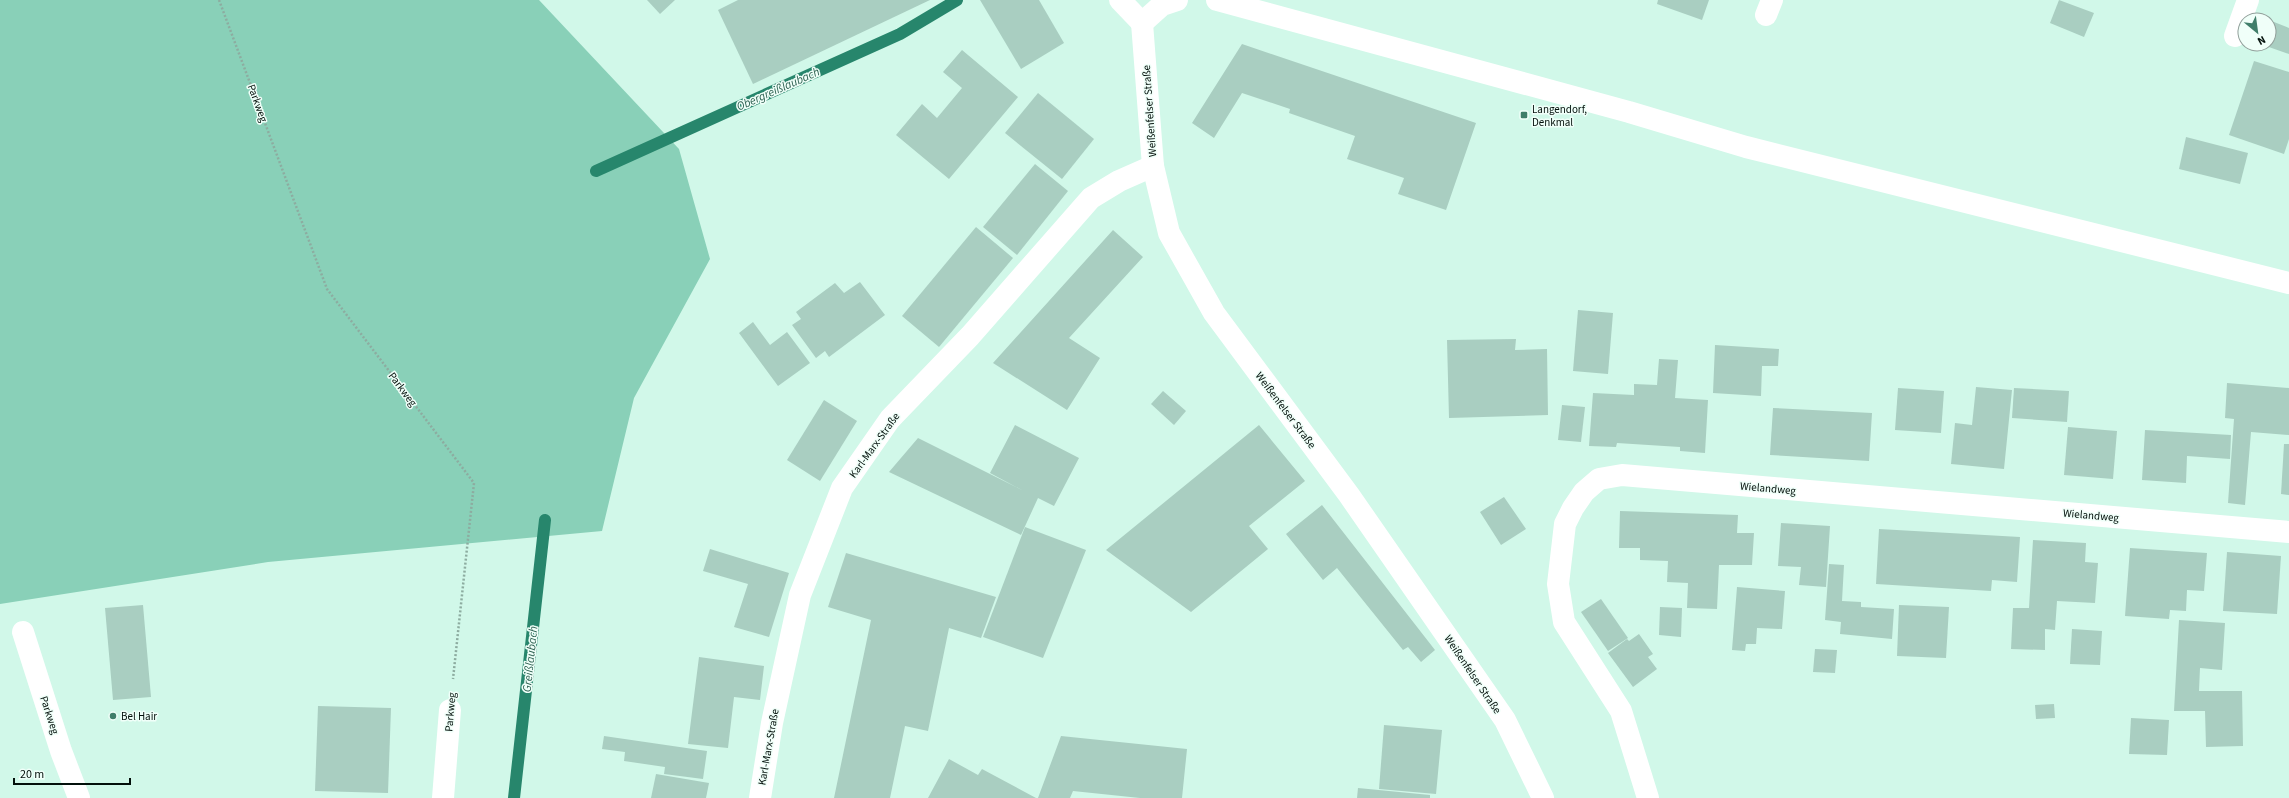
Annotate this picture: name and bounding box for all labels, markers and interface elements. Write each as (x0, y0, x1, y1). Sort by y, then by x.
north arrow (2237, 12, 2277, 52)
text: N (2255, 32, 2268, 49)
water label: Obergreißlaubach (734, 64, 823, 115)
street label: Weißenfelser Straße (1139, 64, 1160, 158)
street label: Parkweg (244, 82, 271, 125)
place label: Langendorf, Denkmal (1532, 102, 1587, 130)
marker: Langendorf, Denkmal (1519, 110, 1529, 120)
street label: Parkweg (385, 369, 421, 410)
street label: Weißenfelser Straße (1252, 369, 1320, 452)
street label: Karl-Marx-Straße (846, 409, 904, 481)
street label: Wielandweg (1739, 479, 1797, 498)
street label: Wielandweg (2062, 506, 2120, 525)
water label: Greißlaubach (519, 625, 542, 693)
street label: Weißenfelser Straße (1441, 632, 1505, 717)
street label: Parkweg (441, 691, 460, 732)
street label: Parkweg (36, 694, 63, 737)
street label: Karl-Marx-Straße (754, 707, 783, 787)
place label: Bel Hair (121, 709, 157, 724)
marker: Bel Hair (108, 711, 118, 721)
scale bar (14, 760, 130, 786)
text: 20 m (20, 766, 44, 783)

